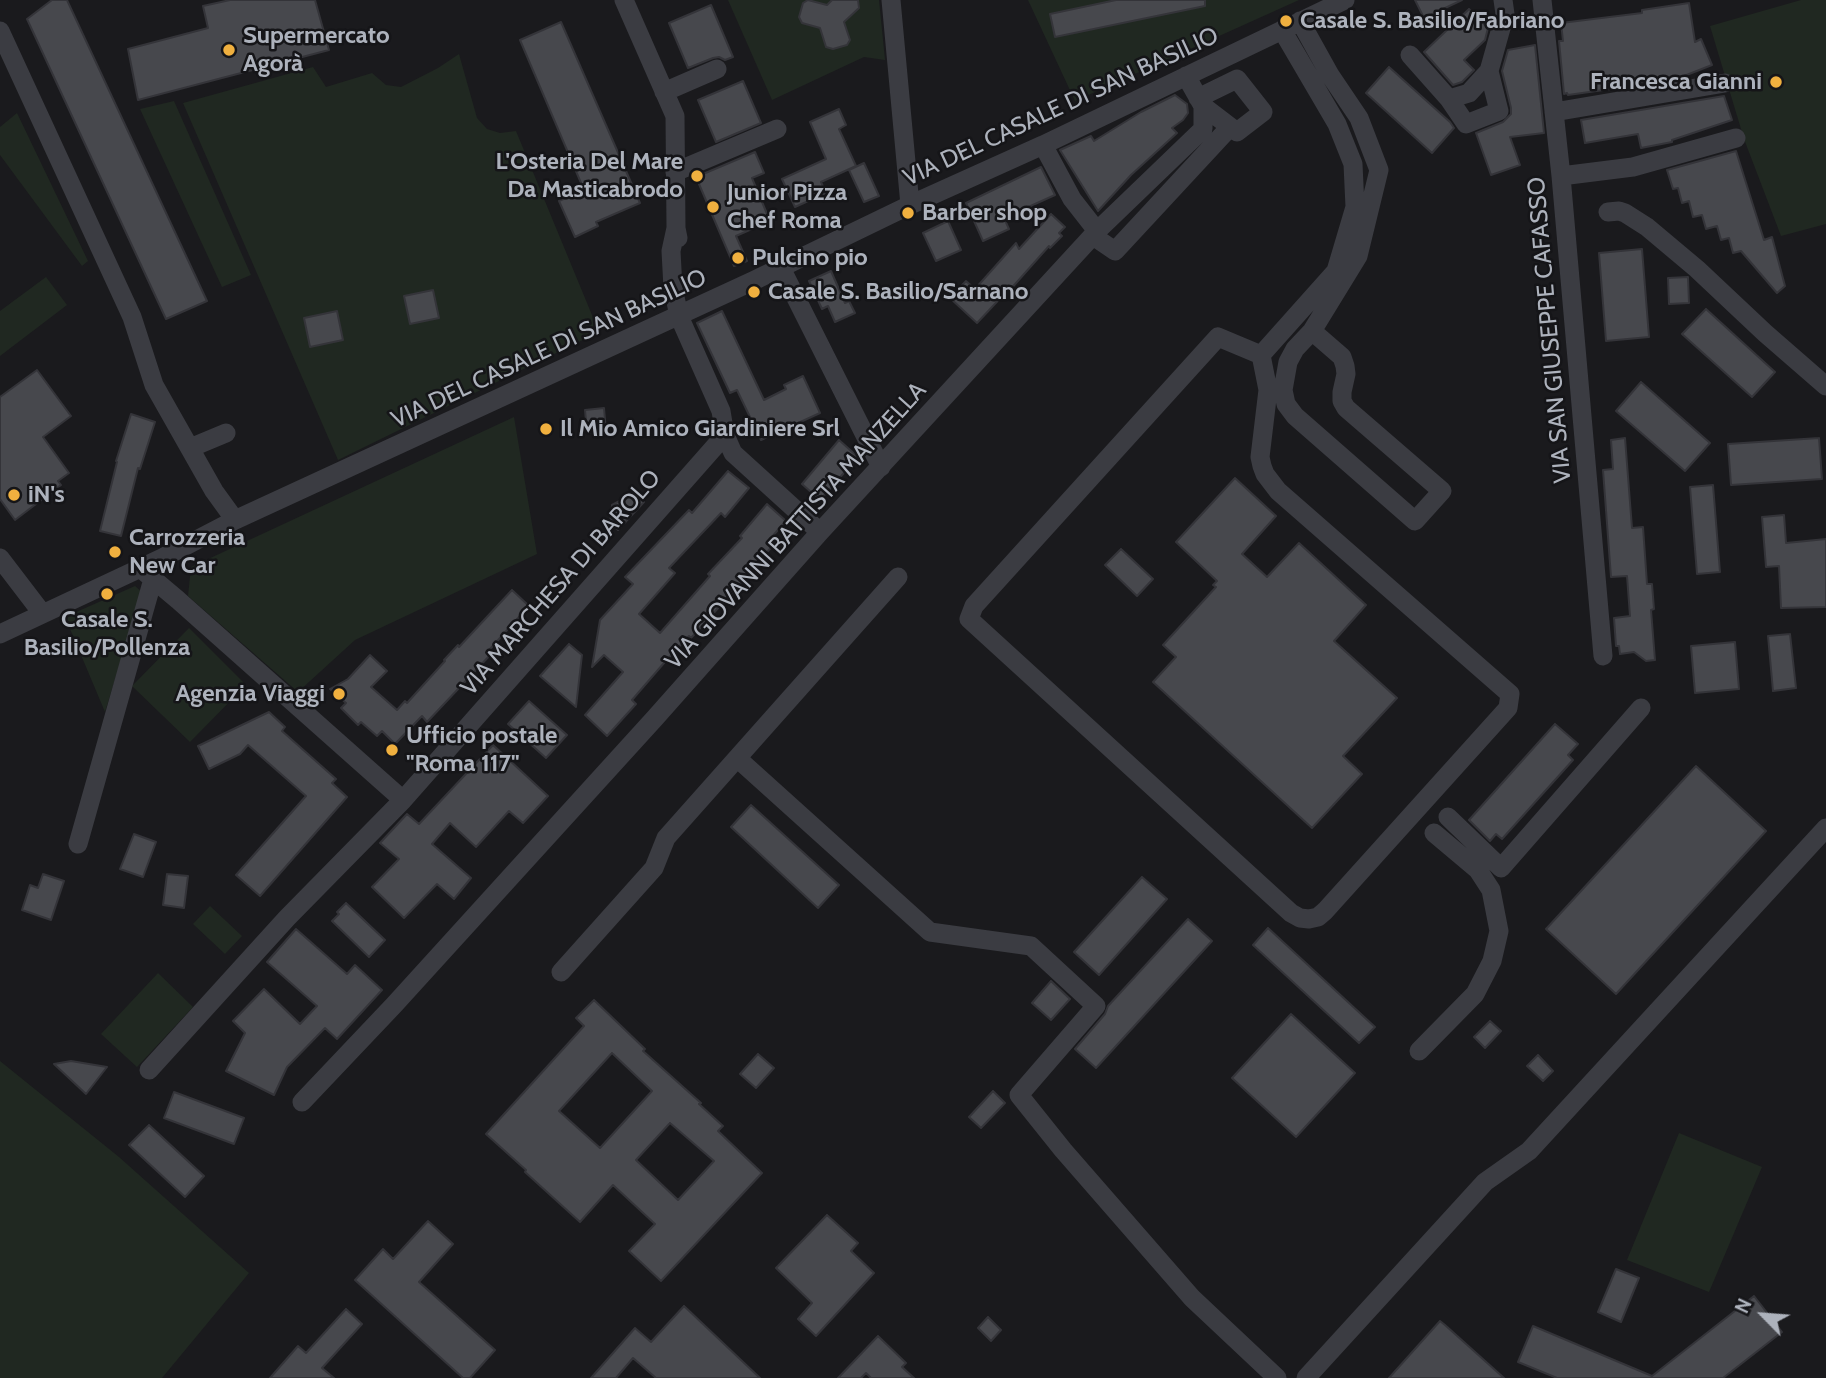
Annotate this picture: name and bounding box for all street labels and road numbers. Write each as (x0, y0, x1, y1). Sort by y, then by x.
street label: VIA DEL CASALE DI SAN BASILIO (899, 21, 1223, 193)
street label: VIA SAN GIUSEPPE CAFASSO (1522, 176, 1578, 484)
street label: VIA DEL CASALE DI SAN BASILIO (387, 263, 711, 435)
street label: VIA GIOVANNI BATTISTA MANZELLA (659, 376, 933, 676)
street label: VIA MARCHESA DI BAROLO (455, 464, 667, 702)

